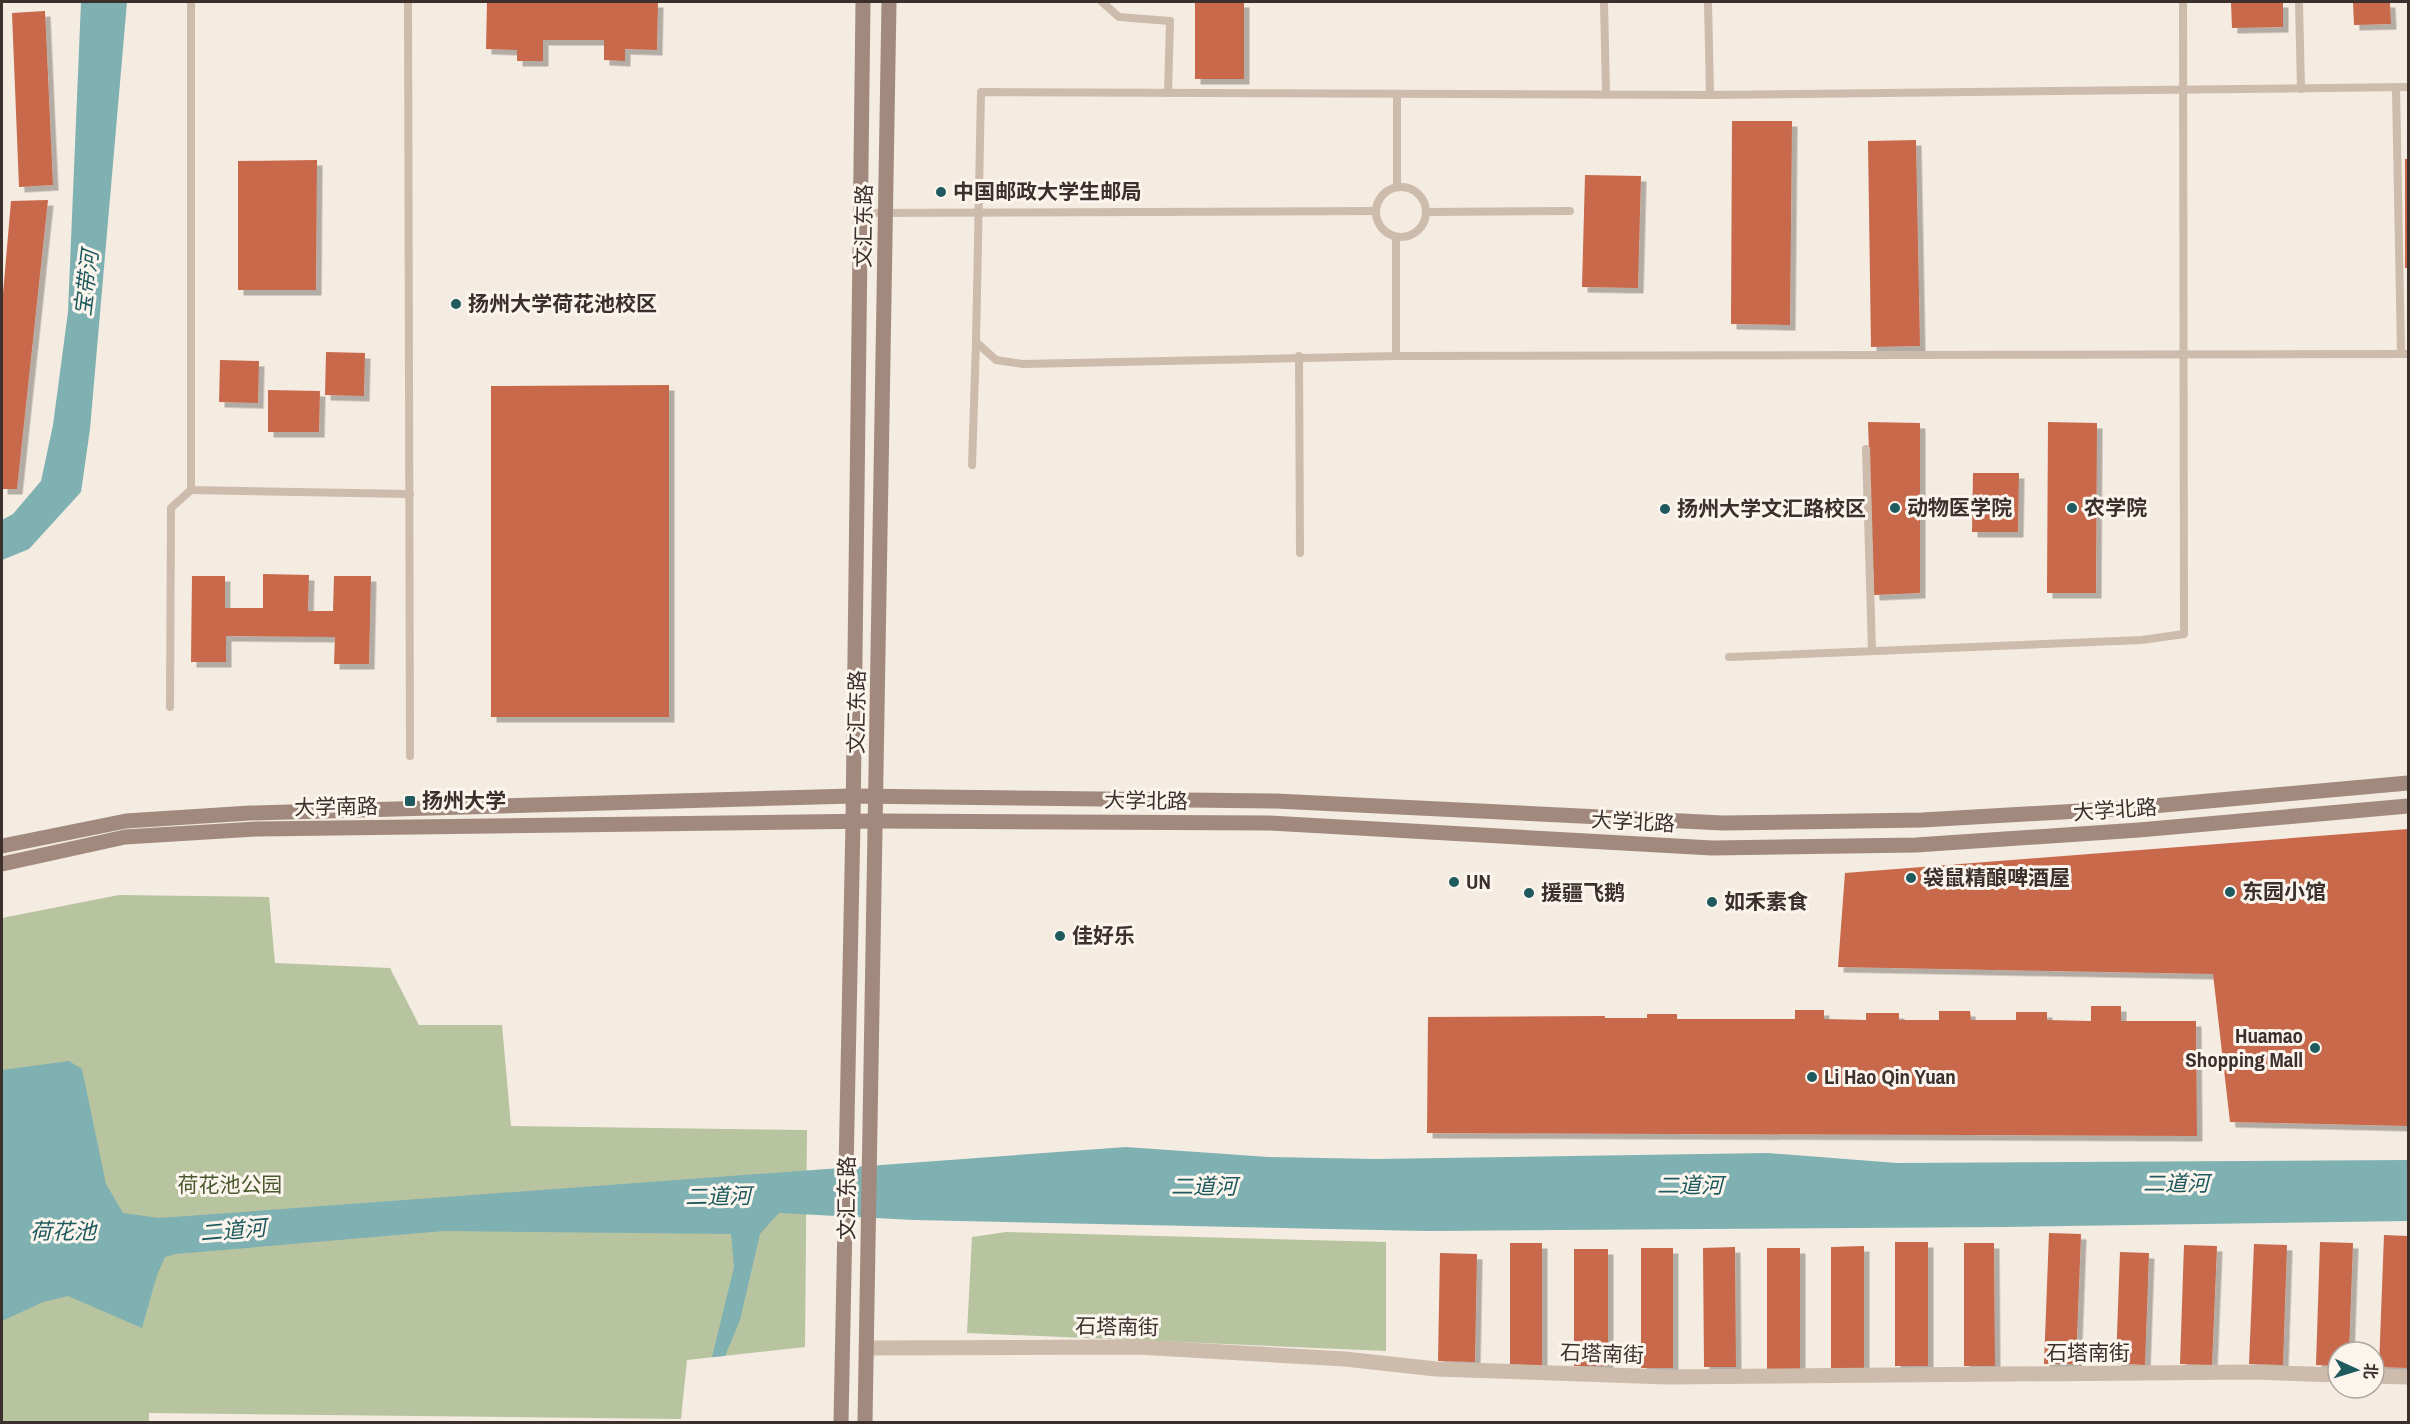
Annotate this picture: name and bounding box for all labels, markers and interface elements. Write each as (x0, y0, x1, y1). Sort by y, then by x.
place label: 中国邮政大学生邮局 (953, 177, 1142, 206)
street label: 文汇东路 (848, 184, 879, 268)
marker: 中国邮政大学生邮局 (934, 185, 948, 199)
water label: 宝带河 (67, 244, 105, 318)
place label: 扬州大学荷花池校区 (468, 289, 657, 318)
marker: 扬州大学荷花池校区 (449, 297, 463, 311)
place label: 动物医学院 (1907, 493, 2012, 522)
place label: 农学院 (2084, 493, 2147, 522)
place label: 扬州大学文汇路校区 (1677, 494, 1866, 523)
marker: 动物医学院 (1888, 501, 1902, 515)
marker: 农学院 (2065, 501, 2079, 515)
marker: 扬州大学文汇路校区 (1658, 502, 1672, 516)
street label: 文汇东路 (841, 670, 872, 754)
street label: 大学北路 (1104, 785, 1188, 816)
place label: 扬州大学 (422, 786, 506, 815)
street label: 大学南路 (294, 791, 378, 822)
street label: 大学北路 (2072, 792, 2158, 827)
marker: 扬州大学 (403, 794, 417, 808)
street label: 大学北路 (1590, 805, 1676, 838)
place label: 袋鼠精酿啤酒屋 (1923, 863, 2070, 892)
place label: UN (1466, 867, 1491, 896)
marker: 袋鼠精酿啤酒屋 (1904, 871, 1918, 885)
marker: UN (1447, 875, 1461, 889)
place label: 东园小馆 (2242, 877, 2326, 906)
place label: 援疆飞鹅 (1541, 878, 1625, 907)
marker: 东园小馆 (2223, 885, 2237, 899)
marker: 援疆飞鹅 (1522, 886, 1536, 900)
place label: 如禾素食 (1724, 887, 1808, 916)
marker: 如禾素食 (1705, 895, 1719, 909)
place label: 佳好乐 (1072, 921, 1135, 950)
marker: 佳好乐 (1053, 929, 1067, 943)
place label: Huamao Shopping Mall (2185, 1021, 2303, 1074)
marker: Huamao Shopping Mall (2308, 1041, 2322, 1055)
place label: Li Hao Qin Yuan (1824, 1062, 1956, 1091)
marker: Li Hao Qin Yuan (1805, 1070, 1819, 1084)
street label: 文汇东路 (832, 1156, 861, 1240)
water label: 二道河 (2143, 1168, 2213, 1198)
park label: 荷花池公园 (178, 1170, 283, 1199)
water label: 二道河 (1657, 1170, 1727, 1200)
water label: 二道河 (1171, 1171, 1241, 1201)
water label: 二道河 (685, 1180, 755, 1212)
water label: 二道河 (199, 1212, 271, 1248)
water label: 荷花池 (30, 1216, 98, 1246)
street label: 石塔南街 (1075, 1311, 1159, 1342)
street label: 石塔南街 (1560, 1338, 1644, 1369)
street label: 石塔南街 (2046, 1338, 2130, 1367)
north arrow (2326, 1340, 2386, 1400)
text: 北 (2359, 1362, 2382, 1380)

